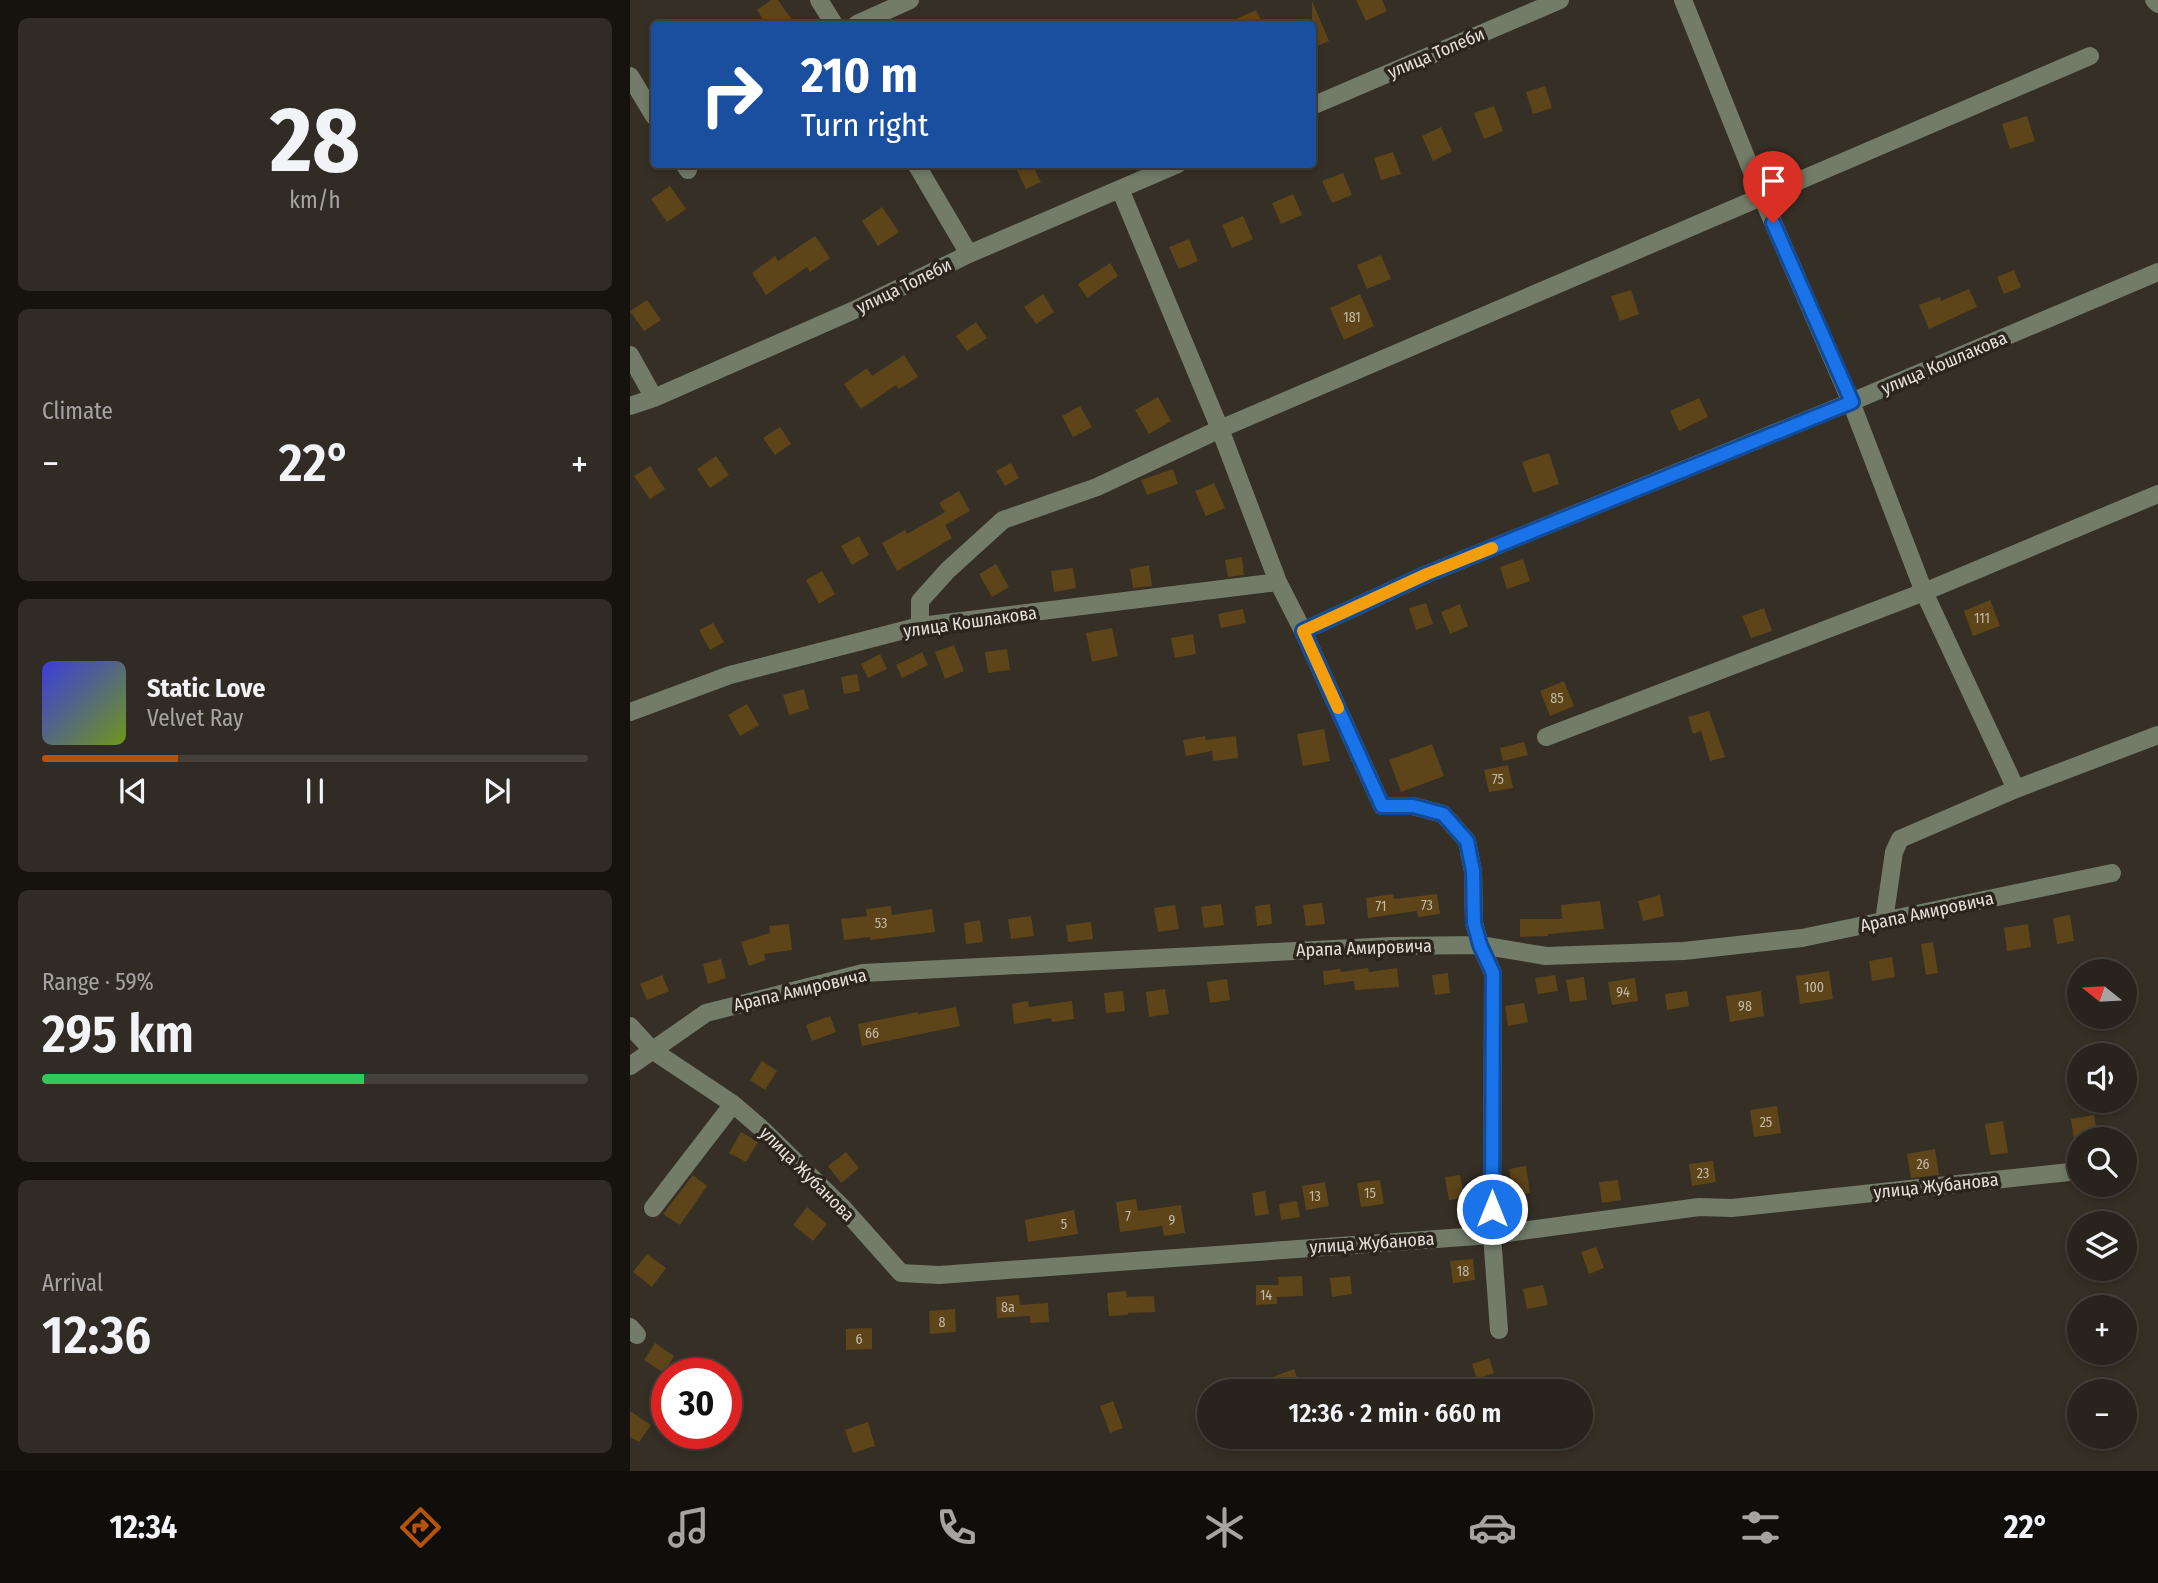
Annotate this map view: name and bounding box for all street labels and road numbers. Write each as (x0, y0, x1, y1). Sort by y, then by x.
street label: улица Толеби (1384, 23, 1488, 83)
street label: улица Толеби (853, 254, 955, 318)
street label: улица Кошлакова (1878, 327, 2010, 399)
street label: улица Кошлакова (902, 602, 1038, 642)
street label: Арапа Амировича (1858, 887, 1996, 937)
street label: Арапа Амировича (1296, 935, 1432, 961)
street label: Арапа Амировича (731, 964, 869, 1016)
street label: улица Жубанова (755, 1122, 859, 1226)
street label: улица Жубанова (1873, 1168, 2000, 1203)
street label: улица Жубанова (1309, 1228, 1435, 1258)

